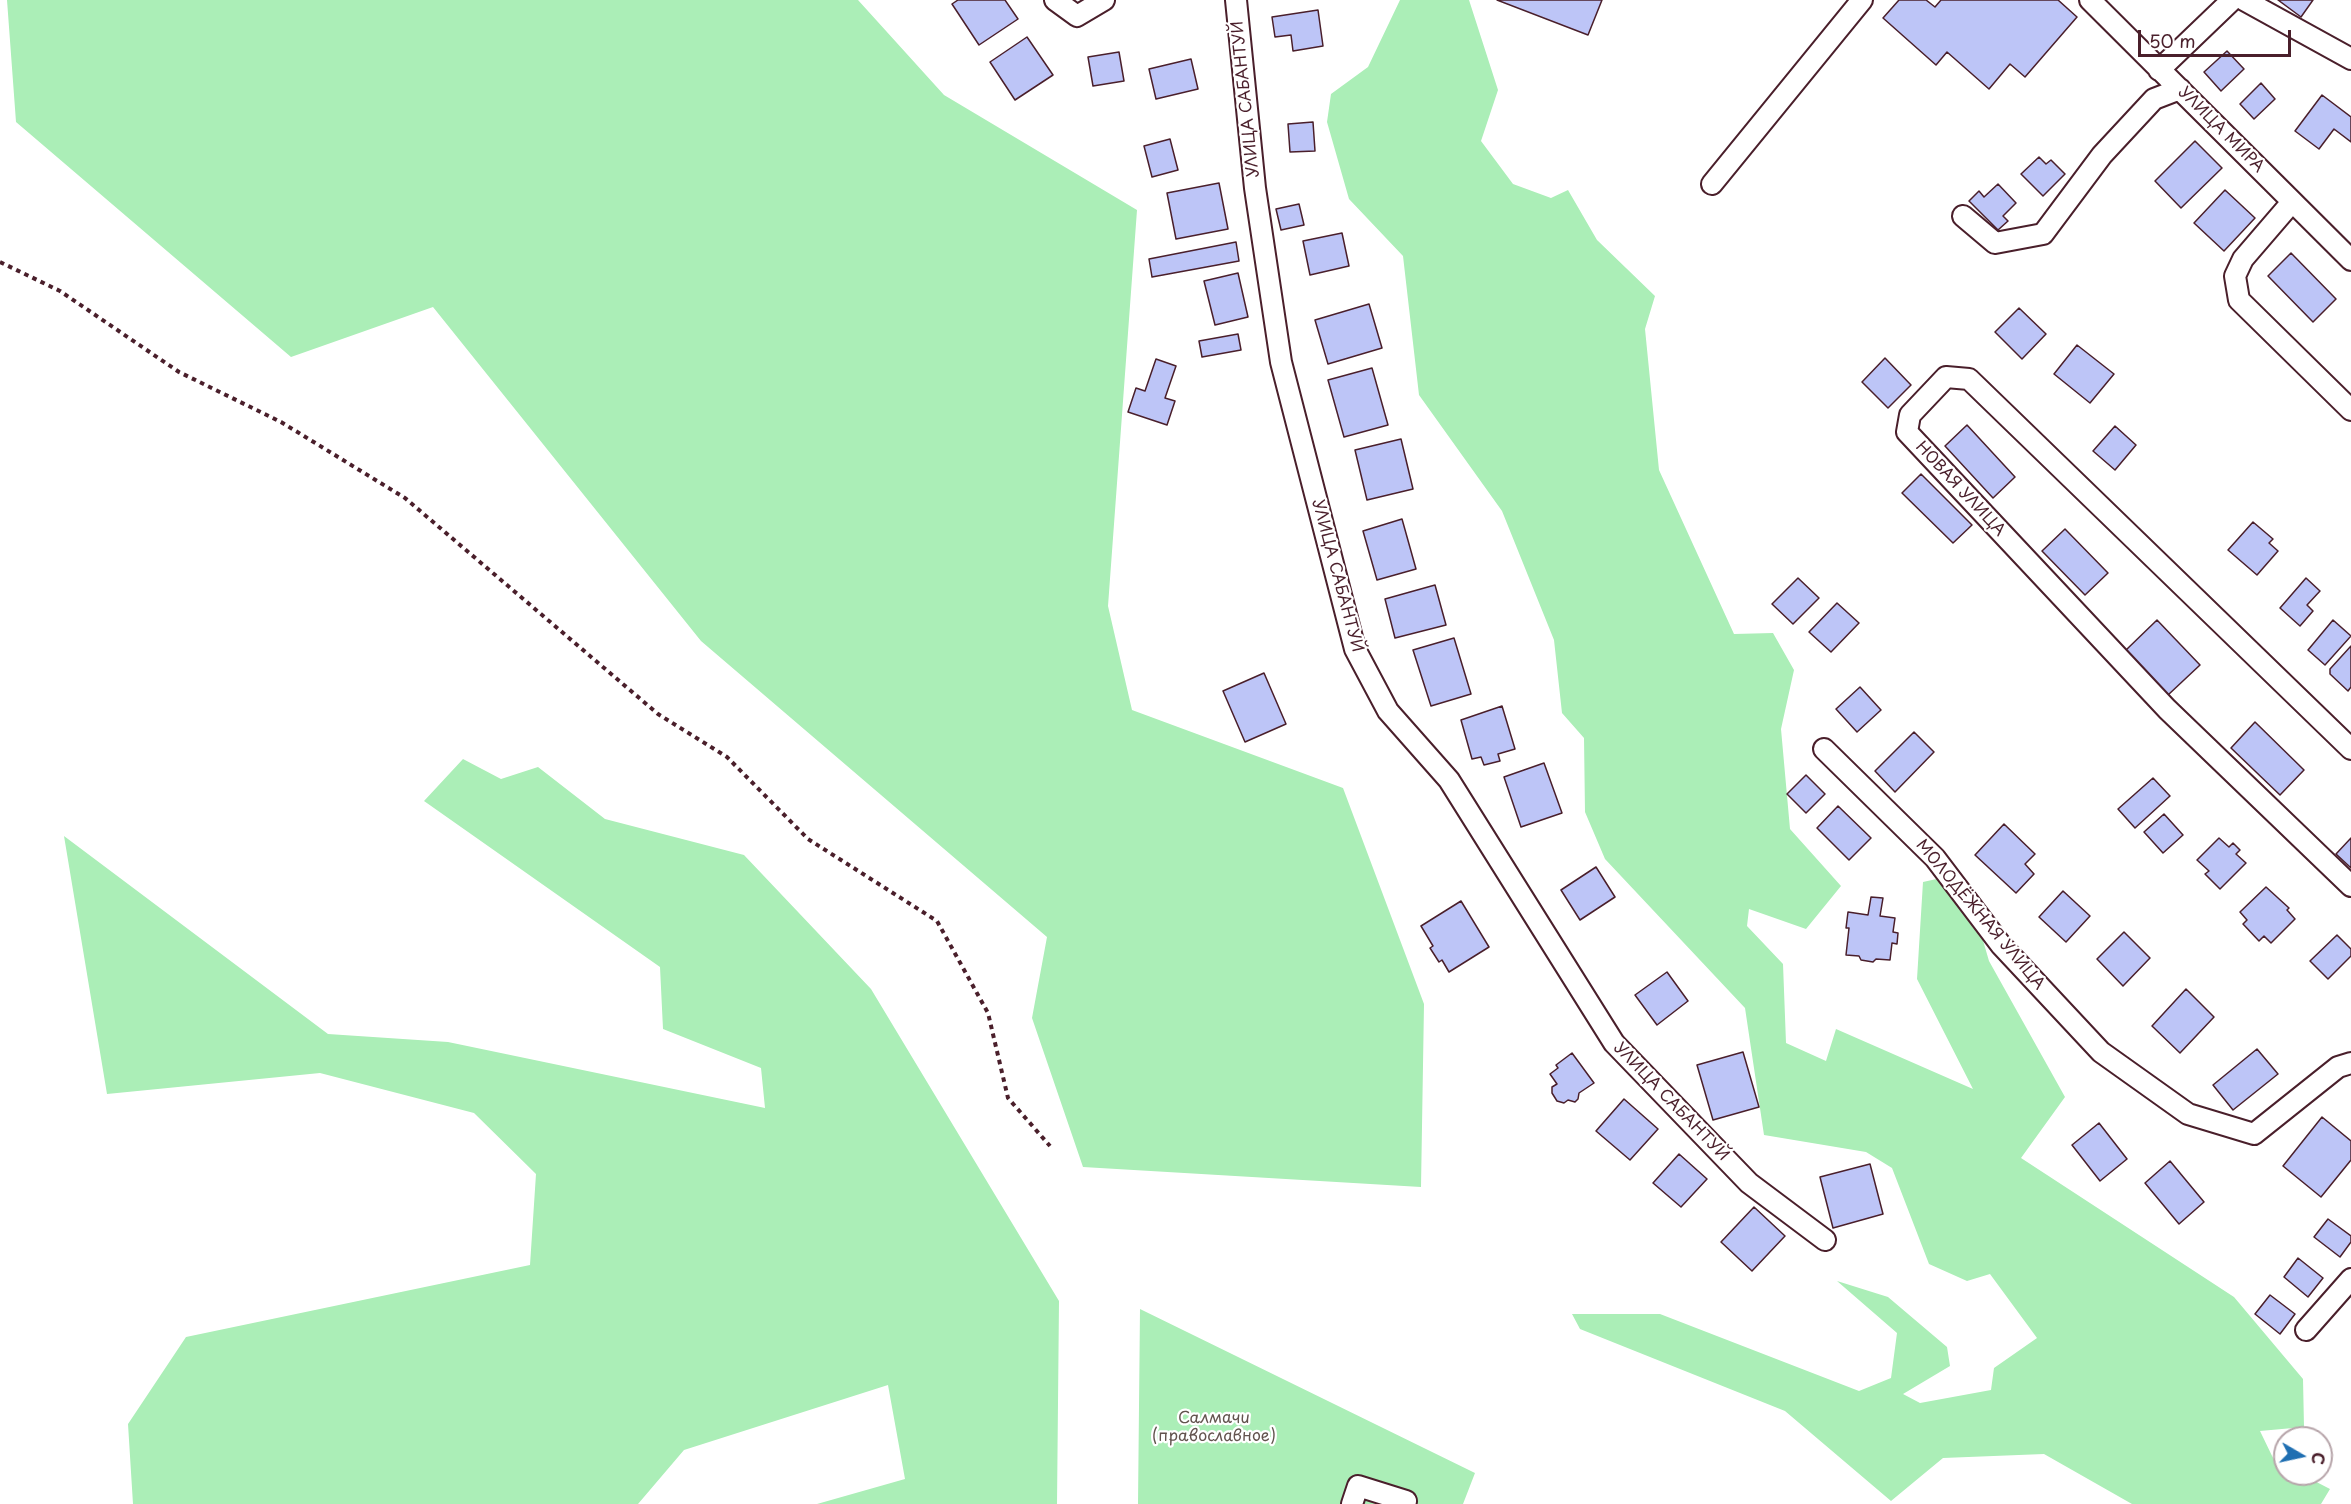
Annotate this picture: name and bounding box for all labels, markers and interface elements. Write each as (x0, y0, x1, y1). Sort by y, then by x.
scale bar (2141, 18, 2294, 56)
street label: УЛИЦА САБАНТУЙ (1228, 20, 1264, 178)
text: 50 m (2149, 27, 2196, 54)
street label: УЛИЦА МИРА (2174, 83, 2268, 177)
street label: НОВАЯ УЛИЦА (1911, 438, 2009, 540)
street label: УЛИЦА САБАНТУЙ (1307, 498, 1367, 654)
street label: МОЛОДЁЖНАЯ УЛИЦА (1912, 836, 2048, 994)
street label: УЛИЦА САБАНТУЙ (1609, 1039, 1733, 1165)
park label: Салмачи (православное) (1152, 1409, 1276, 1447)
north arrow (2273, 1426, 2333, 1486)
text: С (2306, 1451, 2332, 1466)

